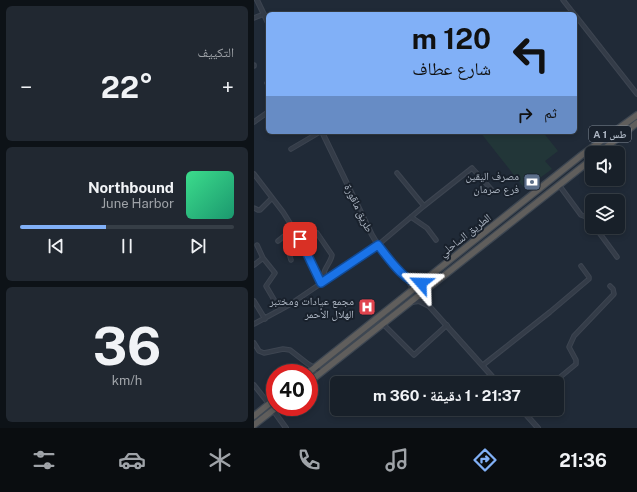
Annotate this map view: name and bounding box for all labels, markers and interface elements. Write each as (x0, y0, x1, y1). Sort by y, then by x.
text: 120 m (412, 22, 491, 55)
icon: left (505, 28, 557, 80)
text: التكييف (198, 45, 234, 60)
text: شارع عطاف (412, 58, 491, 79)
text: 22° (101, 69, 153, 105)
text: − (20, 74, 32, 100)
text: + (222, 74, 234, 100)
icon: right (514, 104, 536, 126)
text: ثم (544, 104, 557, 121)
road number: A 1 طس (589, 126, 631, 142)
map controls (585, 146, 625, 234)
button: sound (585, 146, 625, 186)
place label: مصرف اليقين فرع صرمان (465, 170, 519, 196)
bank icon: مصرف اليقين فرع صرمان (522, 172, 542, 192)
text: Northbound (88, 179, 174, 196)
street label: طريق ماقورة (341, 182, 376, 234)
button: layers (585, 194, 625, 234)
text: June Harbor (101, 196, 174, 211)
street label: الطريق الساحلي (437, 211, 495, 261)
pin (283, 222, 317, 256)
icon: arrive (289, 228, 311, 250)
icon: previous (45, 235, 67, 257)
icon: pause (116, 235, 138, 257)
icon: next (187, 235, 209, 257)
position arrow (400, 262, 442, 304)
place label: مجمع عيادات ومختبر الهلال الأحمر (268, 295, 354, 321)
hospital icon: مجمع عيادات ومختبر الهلال الأحمر (357, 297, 377, 317)
text: 36 (93, 316, 161, 377)
speed limit sign: 40 (266, 364, 318, 416)
text: km/h (112, 373, 142, 388)
text: 21:37 · 1 دقيقة · 360 m (373, 387, 521, 404)
icon: filters (30, 446, 58, 474)
icon: car (118, 446, 146, 474)
icon: climate (206, 446, 234, 474)
icon: phone (295, 446, 323, 474)
icon: music (383, 446, 411, 474)
icon: directions (471, 446, 499, 474)
text: 21:36 (559, 450, 607, 471)

